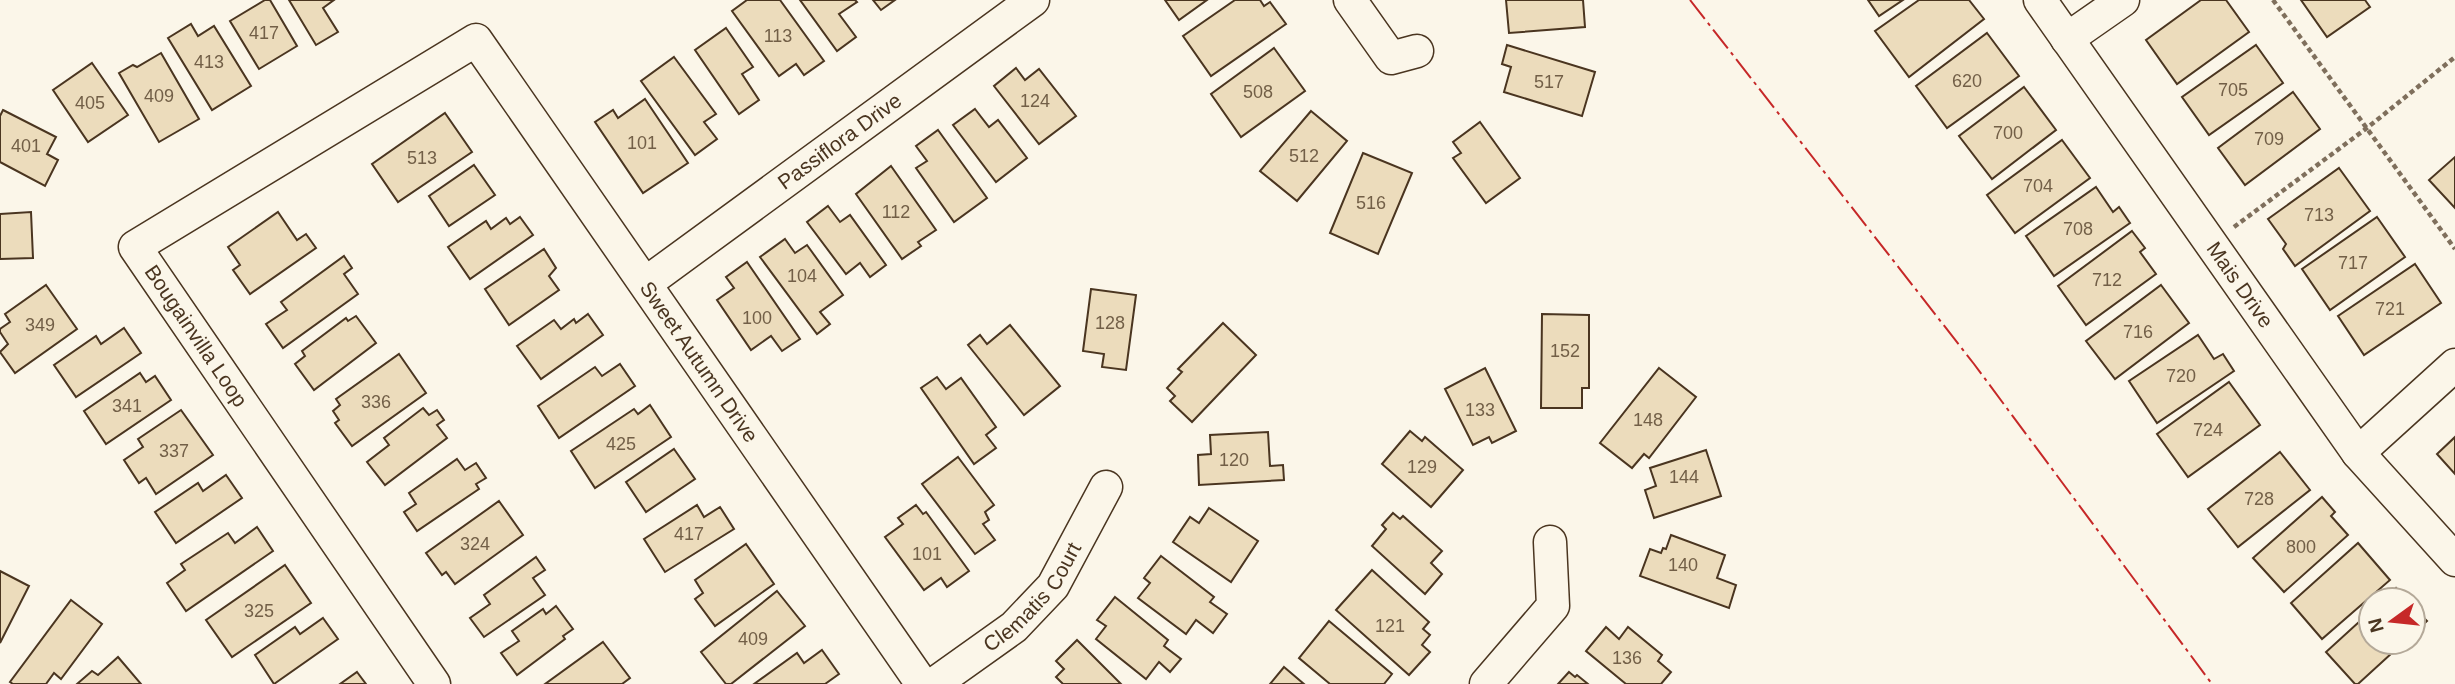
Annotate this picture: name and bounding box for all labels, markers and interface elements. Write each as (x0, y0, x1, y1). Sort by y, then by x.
house number: 417 (249, 23, 279, 43)
house number: 113 (764, 26, 792, 46)
house number: 413 (194, 52, 224, 72)
house number: 620 (1952, 71, 1982, 91)
house number: 517 (1534, 72, 1564, 92)
house number: 705 (2218, 80, 2248, 100)
house number: 508 (1243, 82, 1273, 102)
house number: 409 (144, 86, 174, 106)
street label: Passiflora Drive (773, 88, 906, 194)
house number: 124 (1020, 91, 1050, 111)
house number: 405 (75, 93, 105, 113)
house number: 700 (1993, 123, 2023, 143)
house number: 709 (2254, 129, 2284, 149)
house number: 101 (627, 133, 657, 153)
house number: 401 (11, 136, 41, 156)
house number: 512 (1289, 146, 1319, 166)
house number: 513 (407, 148, 437, 168)
house number: 704 (2023, 176, 2053, 196)
house number: 516 (1356, 193, 1386, 213)
house number: 112 (882, 202, 910, 222)
house number: 713 (2304, 205, 2334, 225)
house number: 708 (2063, 219, 2093, 239)
street label: Mais Drive (2202, 237, 2278, 332)
house number: 717 (2338, 253, 2368, 273)
street label: Bougainvilla Loop (141, 261, 252, 411)
house number: 104 (787, 266, 817, 286)
house number: 712 (2092, 270, 2122, 290)
street label: Sweet Autumn Drive (636, 277, 763, 446)
house number: 721 (2375, 299, 2405, 319)
house number: 100 (742, 308, 772, 328)
house number: 128 (1095, 313, 1125, 333)
house number: 349 (25, 315, 55, 335)
house number: 716 (2123, 322, 2153, 342)
house number: 152 (1550, 341, 1580, 361)
house number: 720 (2166, 366, 2196, 386)
house number: 336 (361, 392, 391, 412)
house number: 341 (112, 396, 142, 416)
house number: 133 (1465, 400, 1495, 420)
house number: 148 (1633, 410, 1663, 430)
house number: 724 (2193, 420, 2223, 440)
house number: 425 (606, 434, 636, 454)
house number: 337 (159, 441, 189, 461)
house number: 120 (1219, 450, 1249, 470)
house number: 129 (1407, 457, 1437, 477)
house number: 144 (1669, 467, 1699, 487)
house number: 728 (2244, 489, 2274, 509)
house number: 417 (674, 524, 704, 544)
house number: 324 (460, 534, 490, 554)
house number: 800 (2286, 537, 2316, 557)
street label: Clematis Court (979, 538, 1085, 656)
house number: 101 (912, 544, 942, 564)
house number: 140 (1668, 555, 1698, 575)
north arrow (2357, 586, 2427, 656)
house number: 325 (244, 601, 274, 621)
house number: 121 (1375, 616, 1405, 636)
text: N (2364, 616, 2388, 635)
house number: 409 (738, 629, 768, 649)
house number: 136 (1612, 648, 1642, 668)

